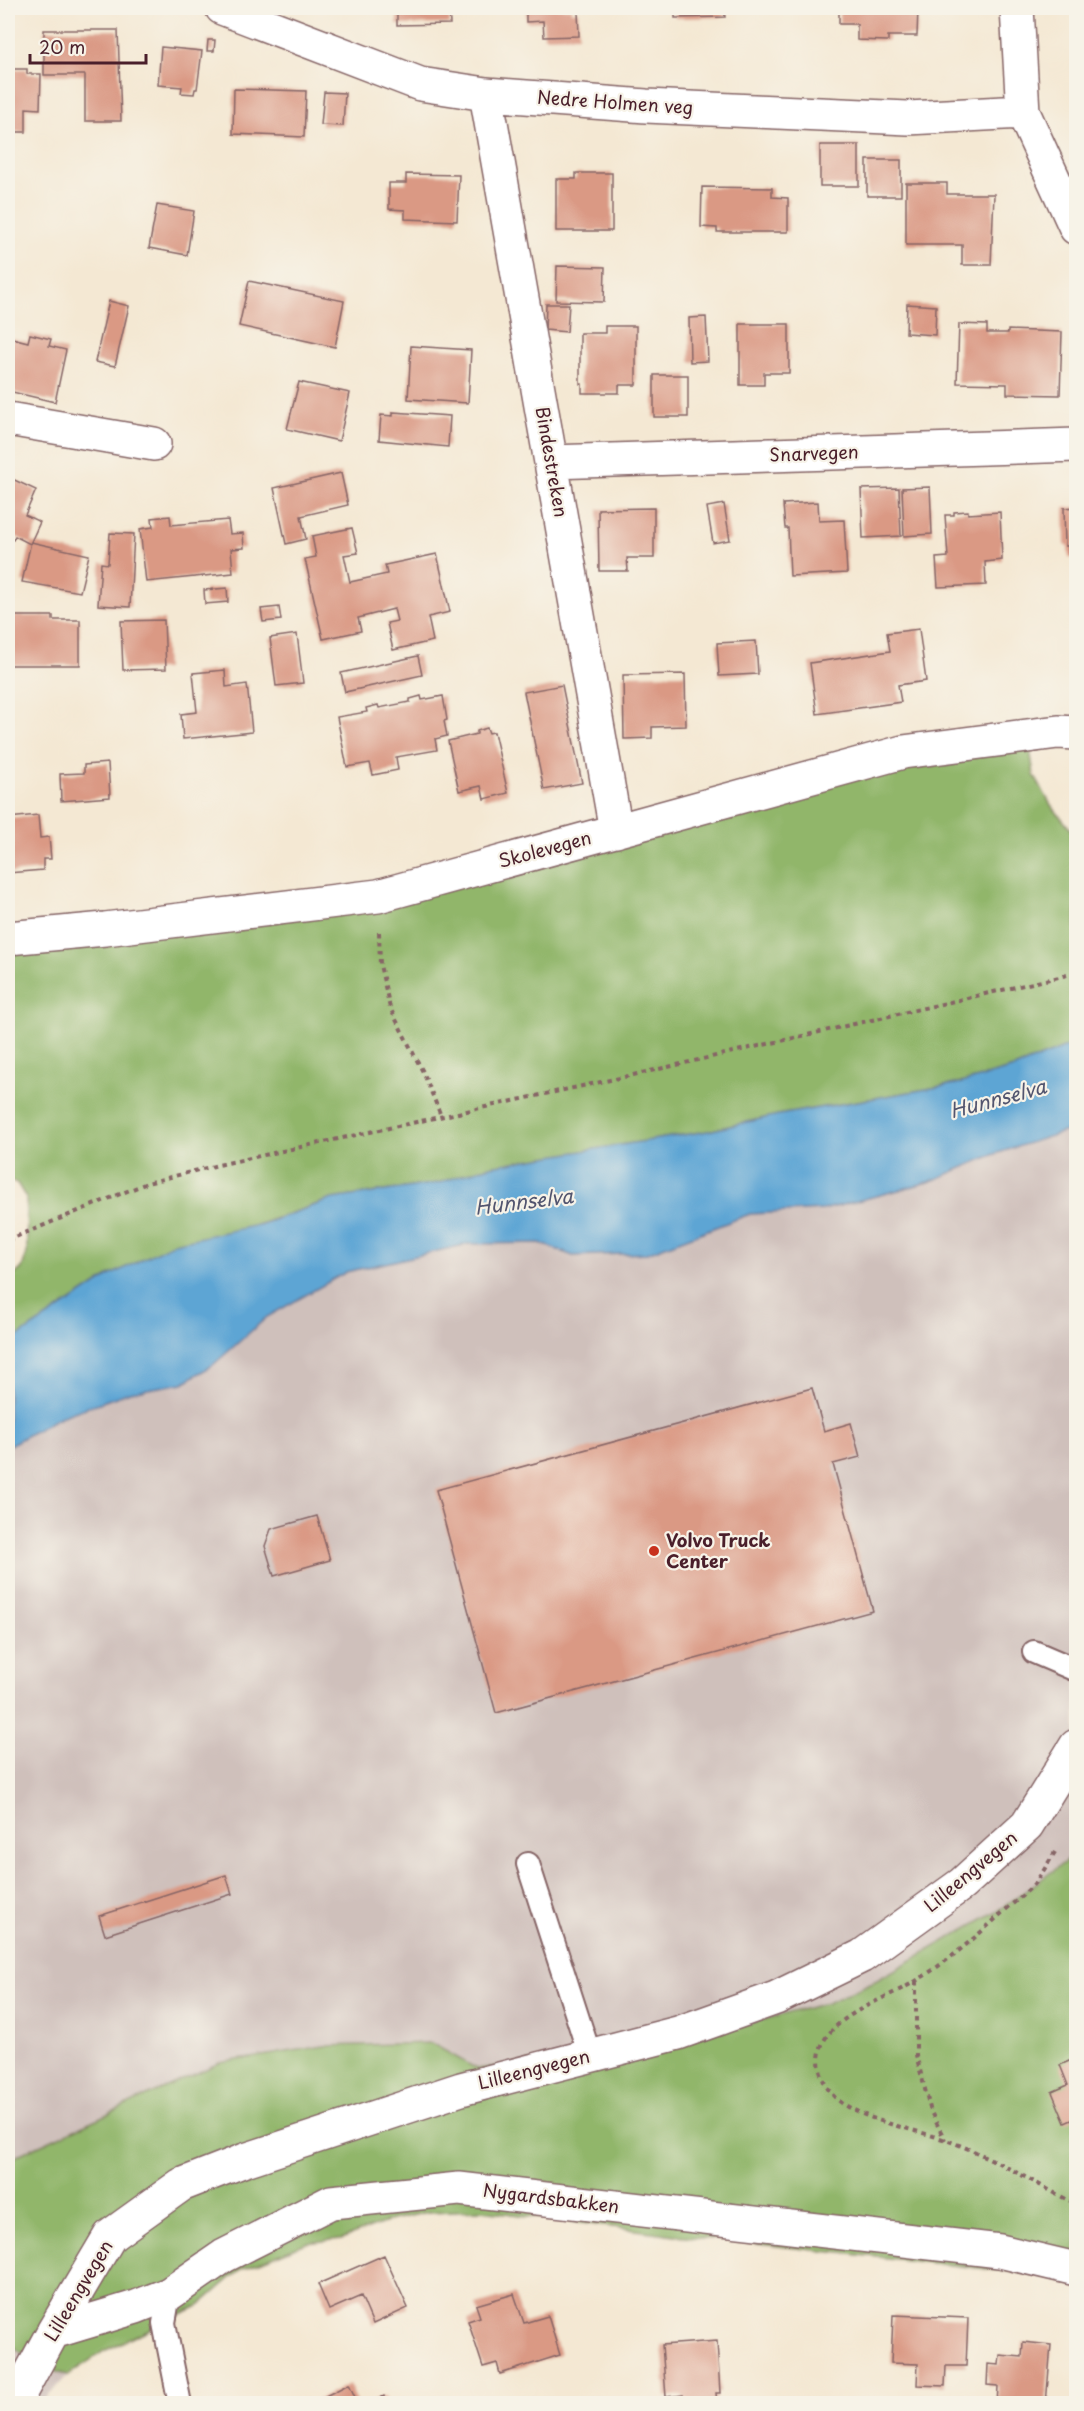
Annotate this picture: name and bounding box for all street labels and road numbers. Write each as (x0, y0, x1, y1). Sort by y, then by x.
street label: Nedre Holmen veg (536, 83, 694, 120)
street label: Bindestreken (529, 404, 575, 519)
street label: Snarvegen (769, 437, 859, 468)
street label: Skolevegen (495, 823, 594, 874)
street label: Lilleengvegen (918, 1824, 1022, 1918)
street label: Lilleengvegen (475, 2042, 592, 2095)
street label: Nygardsbakken (481, 2176, 621, 2219)
street label: Lilleengvegen (37, 2234, 119, 2346)

